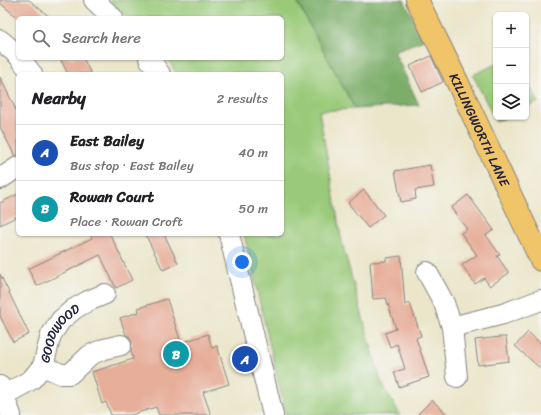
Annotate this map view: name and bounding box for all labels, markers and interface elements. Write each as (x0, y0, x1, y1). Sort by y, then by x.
map controls (493, 12, 529, 120)
button: + (493, 12, 529, 48)
search box (16, 16, 284, 60)
text: Search here (62, 25, 141, 51)
icon: search (30, 27, 52, 49)
button: − (493, 48, 529, 84)
street label: KILLINGWORTH LANE (443, 69, 516, 191)
text: Nearby (32, 83, 86, 113)
button: layers (493, 84, 529, 120)
text: 2 results (217, 87, 268, 110)
text: East Bailey (70, 128, 144, 154)
text: A (41, 141, 49, 164)
text: 40 m (238, 141, 268, 164)
text: Bus stop · East Bailey (70, 154, 194, 177)
text: Rowan Court (70, 184, 154, 210)
text: B (41, 197, 49, 220)
text: 50 m (238, 197, 268, 220)
text: Place · Rowan Croft (70, 210, 183, 233)
your location (232, 252, 252, 272)
street label: GOODWOOD (33, 297, 84, 365)
pin: B (163, 339, 189, 369)
pin: A (232, 344, 258, 374)

